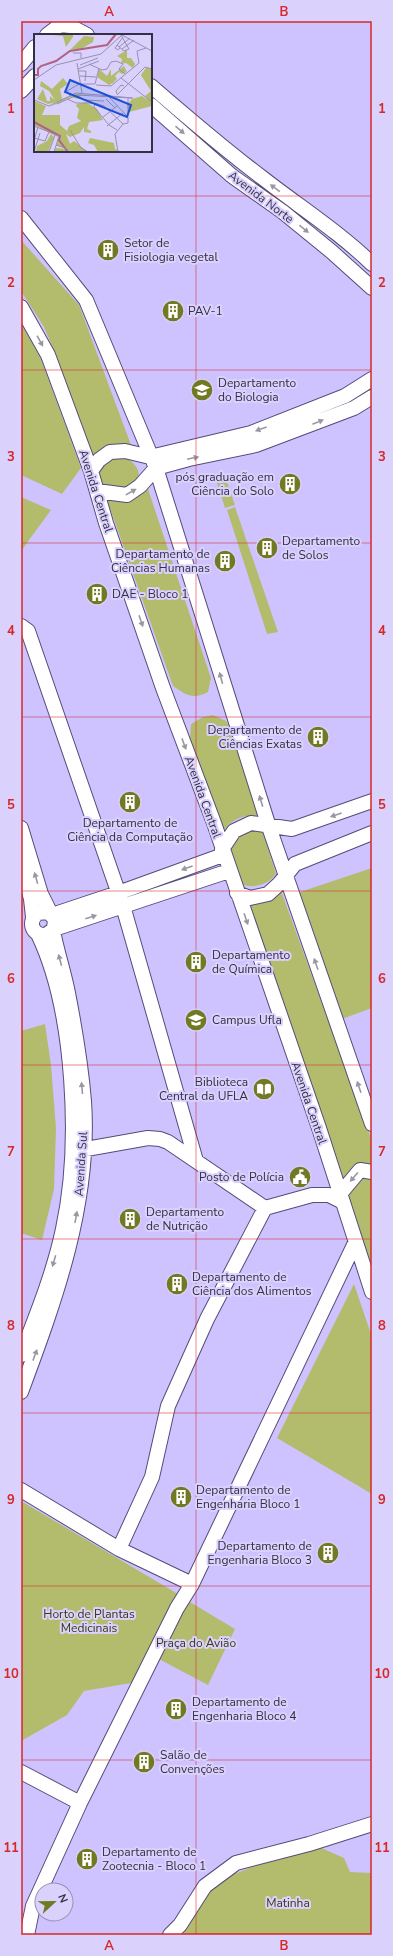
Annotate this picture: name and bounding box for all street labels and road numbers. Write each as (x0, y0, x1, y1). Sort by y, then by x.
street label: Avenida Norte (225, 167, 297, 227)
street label: Avenida Central (75, 448, 117, 535)
street label: Avenida Central (181, 754, 225, 841)
street label: Avenida Central (287, 1060, 331, 1147)
street label: Avenida Sul (71, 1131, 91, 1197)

